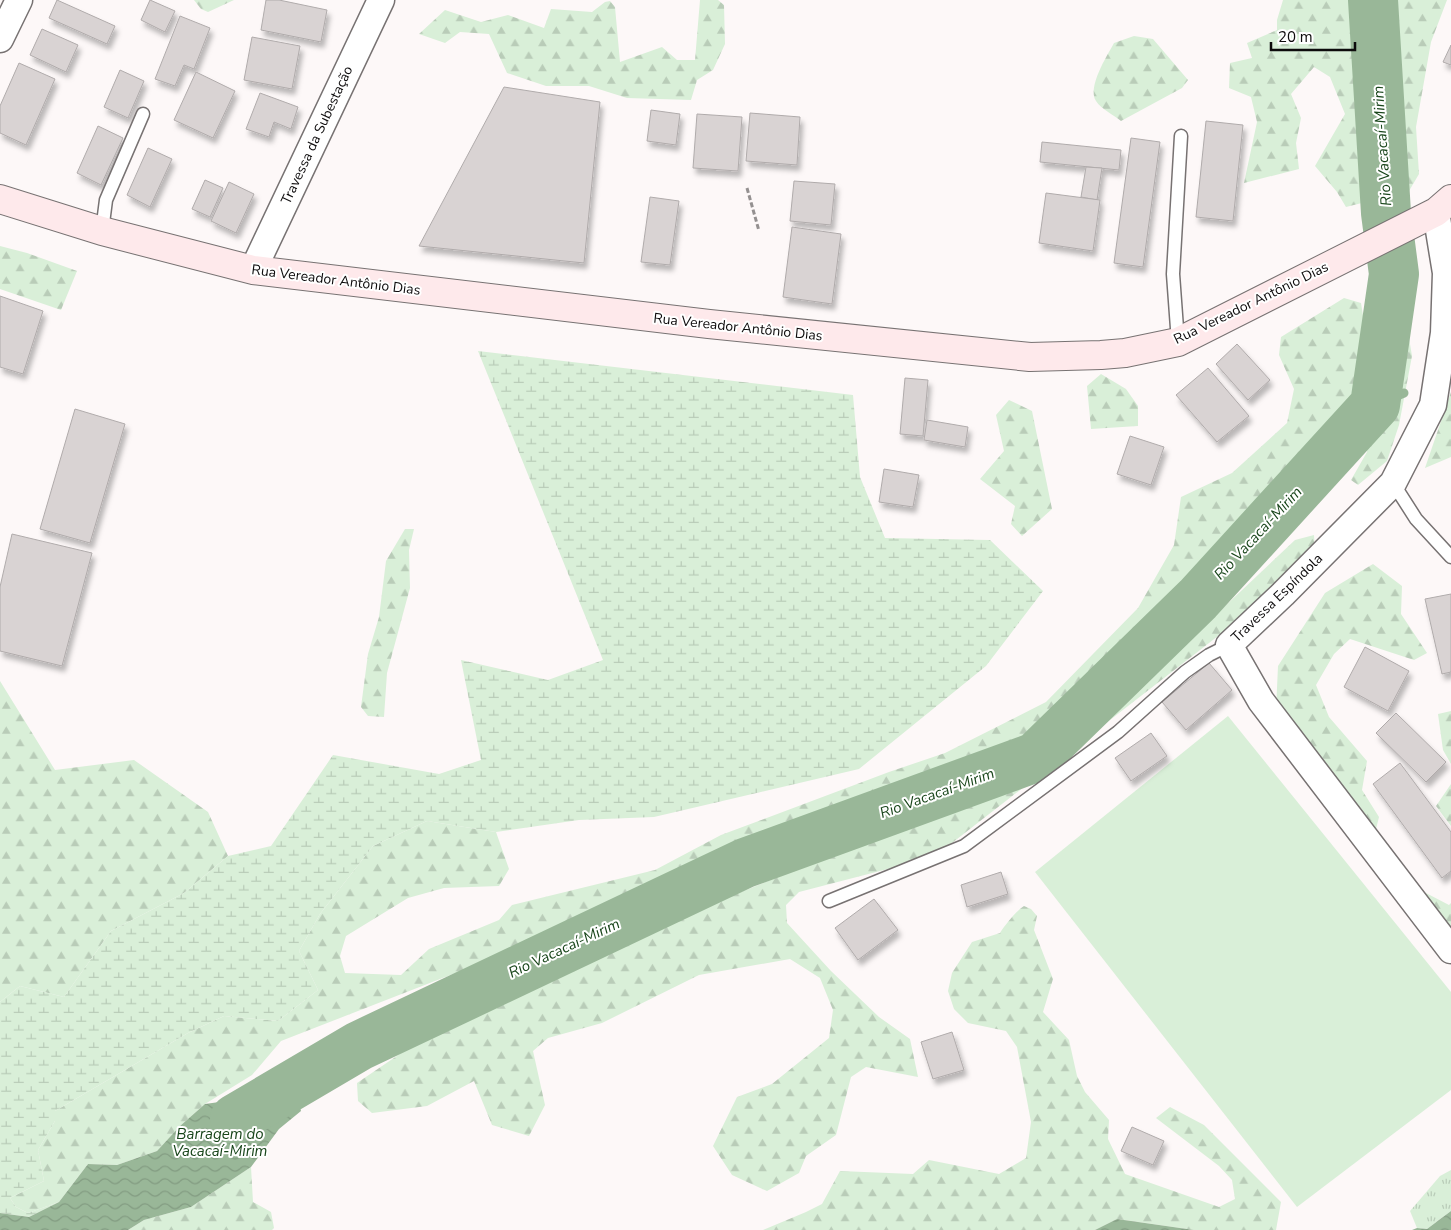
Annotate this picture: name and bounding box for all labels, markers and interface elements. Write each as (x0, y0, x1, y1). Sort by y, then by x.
scale bar (1271, 20, 1355, 52)
text: 20 m (1278, 27, 1313, 47)
street label: Travessa da Subestação (277, 63, 358, 207)
water label: Rio Vacacaí-Mirim (1368, 85, 1396, 207)
street label: Rua Vereador Antônio Dias (1170, 257, 1332, 349)
street label: Rua Vereador Antônio Dias (250, 260, 422, 300)
street label: Rua Vereador Antônio Dias (652, 309, 824, 345)
water label: Rio Vacacaí-Mirim (1210, 482, 1306, 584)
street label: Travessa Espíndola (1227, 549, 1327, 647)
water label: Rio Vacacaí-Mirim (877, 763, 997, 823)
water label: Rio Vacacaí-Mirim (505, 913, 623, 983)
water label: Barragem do Vacacaí-Mirim (173, 1124, 267, 1161)

